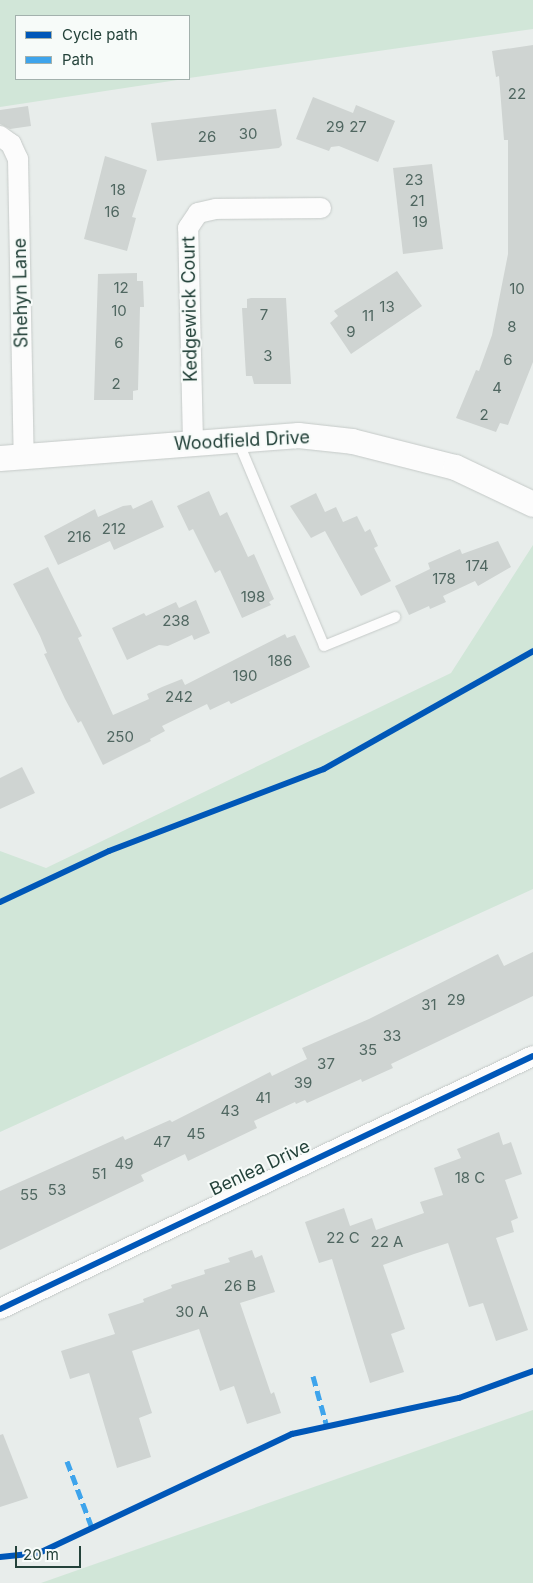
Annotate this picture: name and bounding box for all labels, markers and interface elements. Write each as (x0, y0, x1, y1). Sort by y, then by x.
legend (15, 15, 190, 80)
text: Cycle path (62, 25, 138, 44)
text: Path (62, 50, 94, 69)
house number: 22 (508, 85, 526, 103)
house number: 29 (326, 118, 344, 136)
house number: 27 (349, 118, 367, 136)
house number: 30 (239, 125, 257, 143)
house number: 26 (198, 128, 216, 146)
house number: 23 (405, 171, 423, 189)
house number: 18 (110, 181, 126, 199)
house number: 21 (409, 192, 425, 210)
house number: 16 (104, 203, 120, 221)
house number: 19 (412, 213, 428, 231)
street label: Kedgewick Court (178, 236, 202, 382)
street label: Shehyn Lane (9, 238, 33, 348)
house number: 12 (113, 279, 129, 297)
house number: 10 (509, 280, 525, 298)
house number: 13 (379, 298, 395, 316)
house number: 10 (111, 302, 127, 320)
house number: 7 (260, 306, 268, 324)
house number: 11 (362, 307, 374, 325)
house number: 8 (507, 318, 517, 336)
house number: 9 (346, 323, 356, 341)
house number: 6 (114, 334, 124, 352)
house number: 3 (263, 347, 273, 365)
house number: 6 (503, 351, 513, 369)
house number: 2 (111, 375, 121, 393)
house number: 4 (492, 379, 502, 397)
house number: 2 (479, 406, 489, 424)
street label: Woodfield Drive (174, 427, 310, 455)
house number: 212 (102, 520, 126, 538)
house number: 216 (67, 528, 91, 546)
house number: 174 (465, 557, 489, 575)
house number: 178 (432, 570, 456, 588)
house number: 198 (241, 588, 265, 606)
house number: 238 (162, 612, 190, 630)
house number: 186 (268, 652, 292, 670)
house number: 190 (233, 667, 257, 685)
house number: 242 (165, 688, 193, 706)
house number: 250 (106, 728, 134, 746)
house number: 29 (447, 991, 465, 1009)
house number: 31 (421, 996, 437, 1014)
house number: 33 (383, 1027, 401, 1045)
house number: 35 (359, 1041, 377, 1059)
house number: 37 (317, 1055, 335, 1073)
house number: 39 (294, 1074, 312, 1092)
house number: 41 (255, 1089, 271, 1107)
house number: 43 (221, 1102, 239, 1120)
house number: 45 (187, 1125, 205, 1143)
house number: 47 (153, 1133, 171, 1151)
street label: Benlea Drive (207, 1135, 313, 1201)
house number: 49 (115, 1155, 133, 1173)
house number: 51 (91, 1165, 107, 1183)
house number: 18 C (455, 1169, 485, 1187)
house number: 53 (48, 1181, 66, 1199)
house number: 55 (20, 1186, 38, 1204)
house number: 22 C (326, 1229, 360, 1247)
house number: 22 A (371, 1233, 403, 1251)
house number: 26 B (224, 1277, 256, 1295)
house number: 30 A (175, 1303, 209, 1321)
scale bar (18, 1536, 84, 1568)
text: 20 m (23, 1545, 59, 1564)

